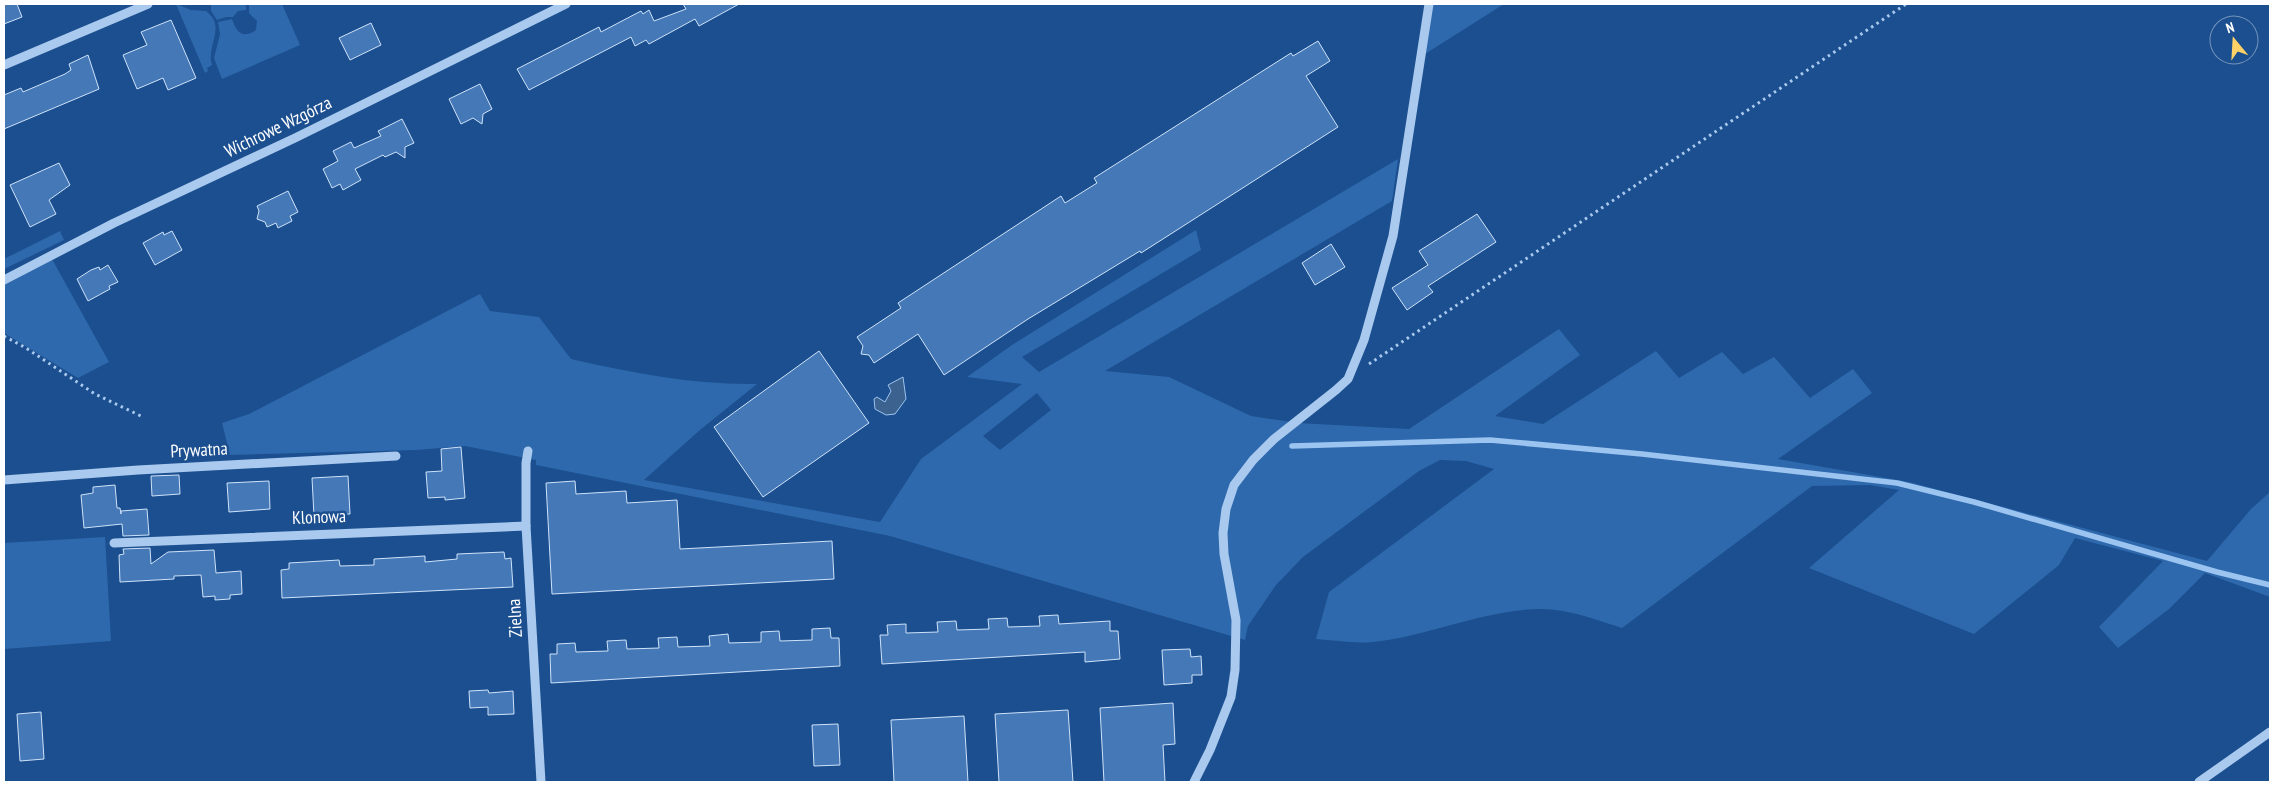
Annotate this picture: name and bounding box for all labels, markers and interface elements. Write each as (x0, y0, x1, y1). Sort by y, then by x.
north arrow (2209, 15, 2259, 65)
text: N (2224, 18, 2236, 37)
street label: Wichrowe Wzgórza (220, 91, 335, 162)
street label: Prywatna (170, 437, 228, 462)
street label: Klonowa (292, 504, 346, 529)
street label: Zielna (502, 598, 527, 638)

